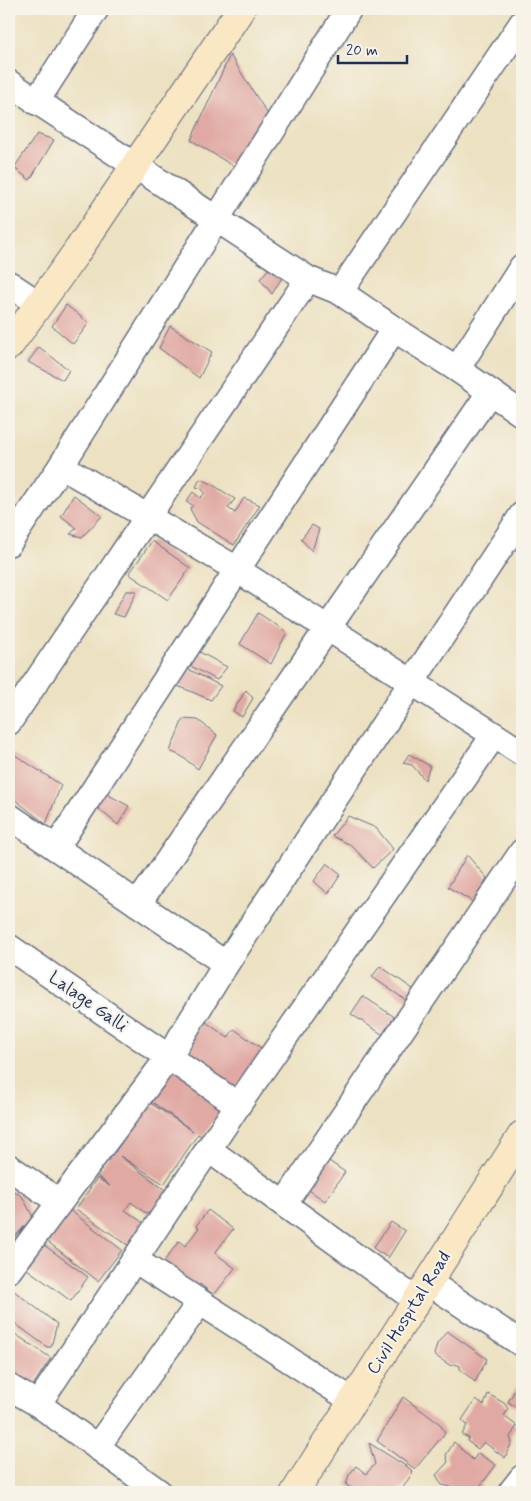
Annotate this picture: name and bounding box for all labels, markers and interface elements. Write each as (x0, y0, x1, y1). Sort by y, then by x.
scale bar (338, 32, 407, 64)
text: 20 m (346, 41, 378, 61)
street label: Lalage Galli (43, 966, 132, 1039)
street label: Civil Hospital Road (361, 1247, 457, 1379)

